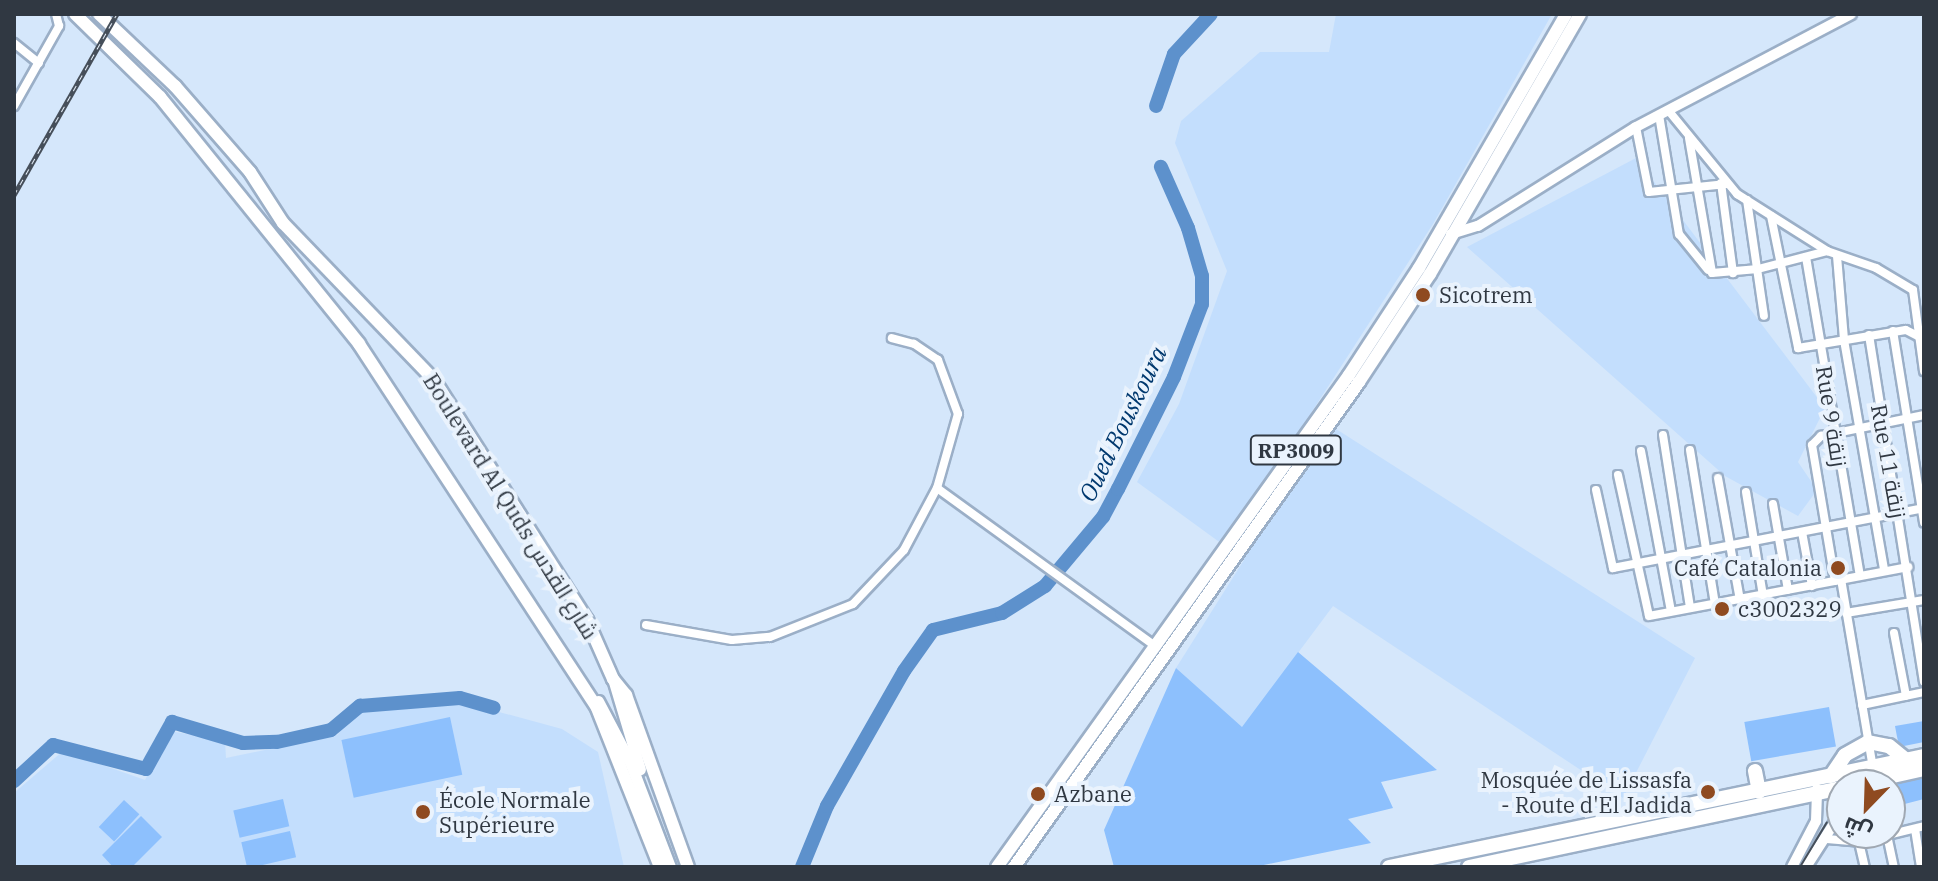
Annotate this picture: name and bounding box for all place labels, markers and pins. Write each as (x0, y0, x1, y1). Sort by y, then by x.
place label: Sicotrem (1439, 282, 1533, 308)
marker: Sicotrem (1414, 286, 1432, 304)
place label: Café Catalonia (1674, 555, 1822, 581)
marker: Café Catalonia (1829, 559, 1847, 577)
place label: c3002329 (1738, 596, 1842, 622)
marker: c3002329 (1713, 600, 1731, 618)
place label: Mosquée de Lissasfa - Route d'El Jadida (1480, 766, 1692, 818)
place label: Azbane (1054, 781, 1132, 807)
marker: Mosquée de Lissasfa - Route d'El Jadida (1699, 783, 1717, 801)
marker: Azbane (1029, 785, 1047, 803)
place label: École Normale Supérieure (439, 786, 590, 838)
marker: École Normale Supérieure (414, 803, 432, 821)

